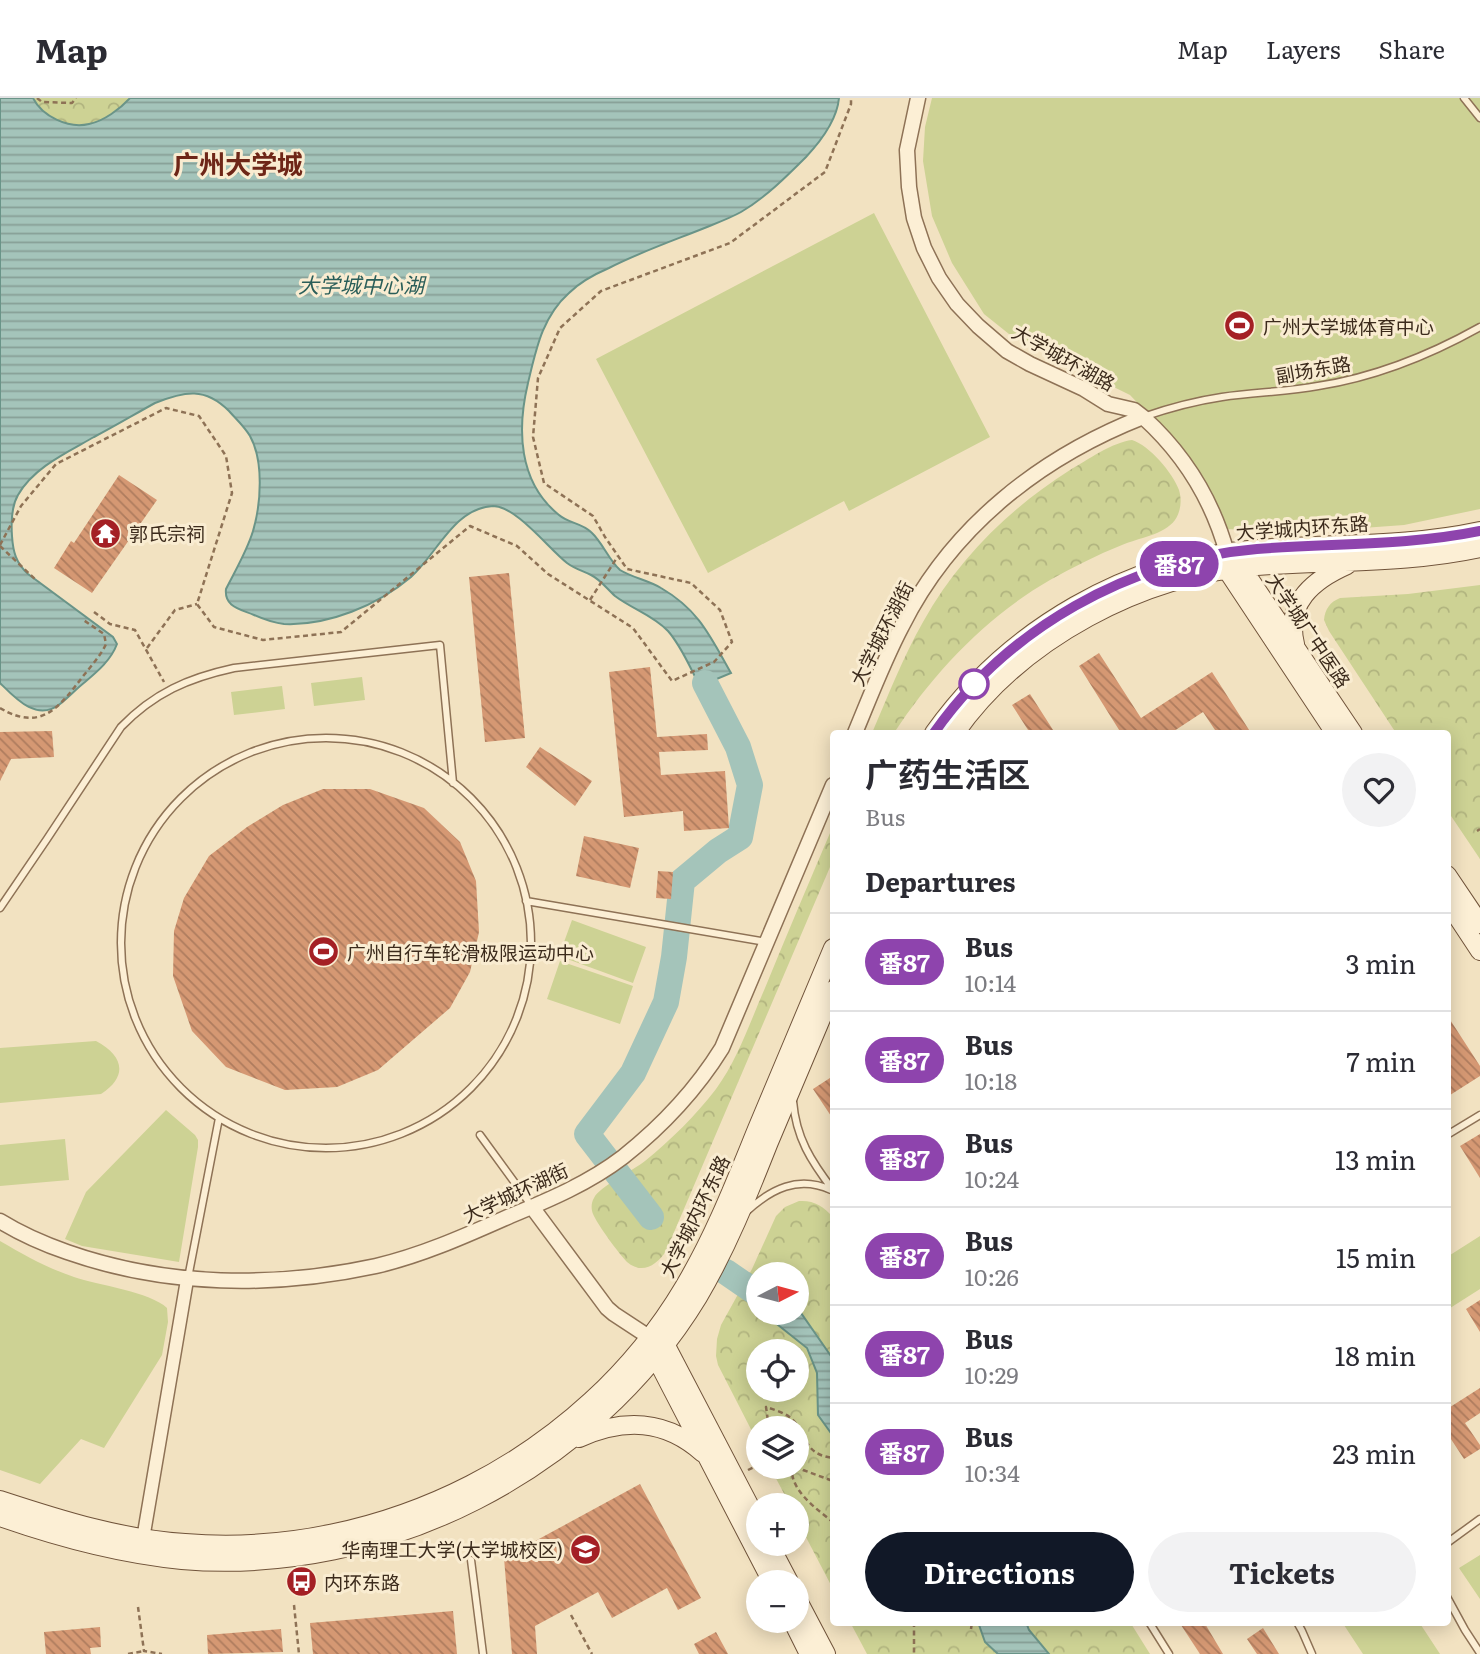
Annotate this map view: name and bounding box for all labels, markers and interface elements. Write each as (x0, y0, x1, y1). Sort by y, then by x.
text: Map (35, 24, 108, 73)
text: Map (1177, 31, 1228, 66)
text: Layers (1266, 31, 1340, 66)
text: Share (1378, 31, 1445, 66)
district label: 广州大学城 (173, 143, 303, 182)
water label: 大学城中心湖 (298, 268, 427, 299)
sports icon: 广州大学城体育中心 (1223, 309, 1257, 343)
place label: 广州大学城体育中心 (1263, 312, 1434, 340)
street label: 大学城环湖路 (1007, 317, 1121, 397)
street label: 副场东路 (1273, 349, 1353, 389)
street label: 大学城内环东路 (1235, 508, 1369, 546)
temple icon: 郭氏宗祠 (89, 516, 123, 550)
place label: 郭氏宗祠 (129, 519, 205, 547)
line badge: 番87 (1139, 541, 1219, 587)
text: 番87 (1154, 546, 1204, 581)
street label: 大学城广中医路 (1260, 567, 1358, 693)
street label: 大学城环湖街 (843, 576, 919, 690)
unlabelled marker (959, 669, 989, 699)
text: 广药生活区 (865, 748, 1030, 797)
button: heart (1342, 753, 1416, 827)
text: Bus (865, 799, 905, 833)
text: Departures (865, 861, 1016, 900)
text: Bus (965, 926, 1013, 965)
sports icon: 广州自行车轮滑极限运动中心 (307, 935, 341, 969)
place label: 广州自行车轮滑极限运动中心 (347, 938, 594, 966)
text: 3 min (1346, 943, 1416, 982)
text: 番87 (879, 944, 930, 979)
text: 10:14 (965, 965, 1016, 999)
text: Bus (965, 1024, 1013, 1063)
text: 7 min (1347, 1041, 1416, 1080)
text: 番87 (879, 1042, 930, 1077)
text: 10:18 (965, 1063, 1017, 1097)
text: Bus (965, 1122, 1013, 1161)
text: 13 min (1335, 1139, 1416, 1178)
text: 番87 (879, 1140, 930, 1175)
street label: 大学城内环东路 (652, 1150, 736, 1282)
street label: 大学城环湖街 (457, 1155, 573, 1229)
text: 10:24 (965, 1161, 1019, 1195)
text: Bus (965, 1220, 1013, 1259)
text: 15 min (1336, 1237, 1416, 1276)
text: 番87 (879, 1238, 930, 1273)
text: 10:26 (965, 1259, 1019, 1293)
north arrow (746, 1262, 808, 1325)
map controls (746, 1262, 809, 1633)
text: Bus (965, 1318, 1013, 1357)
text: 18 min (1335, 1335, 1416, 1374)
text: 番87 (879, 1336, 930, 1371)
button: locate (746, 1339, 809, 1402)
text: 10:29 (965, 1357, 1019, 1391)
button: layers (746, 1416, 809, 1479)
text: Bus (965, 1416, 1013, 1455)
text: 23 min (1332, 1433, 1416, 1472)
text: 番87 (879, 1434, 930, 1469)
text: 10:34 (965, 1455, 1020, 1489)
button: + (746, 1493, 809, 1556)
school or university icon: 华南理工大学(大学城校区) (569, 1532, 603, 1566)
button: Directions (865, 1532, 1134, 1612)
button: Tickets (1148, 1532, 1416, 1612)
place label: 华南理工大学(大学城校区) (341, 1535, 563, 1563)
bus stop icon: 内环东路 (284, 1565, 318, 1599)
place label: 内环东路 (324, 1568, 400, 1596)
button: − (746, 1570, 809, 1633)

